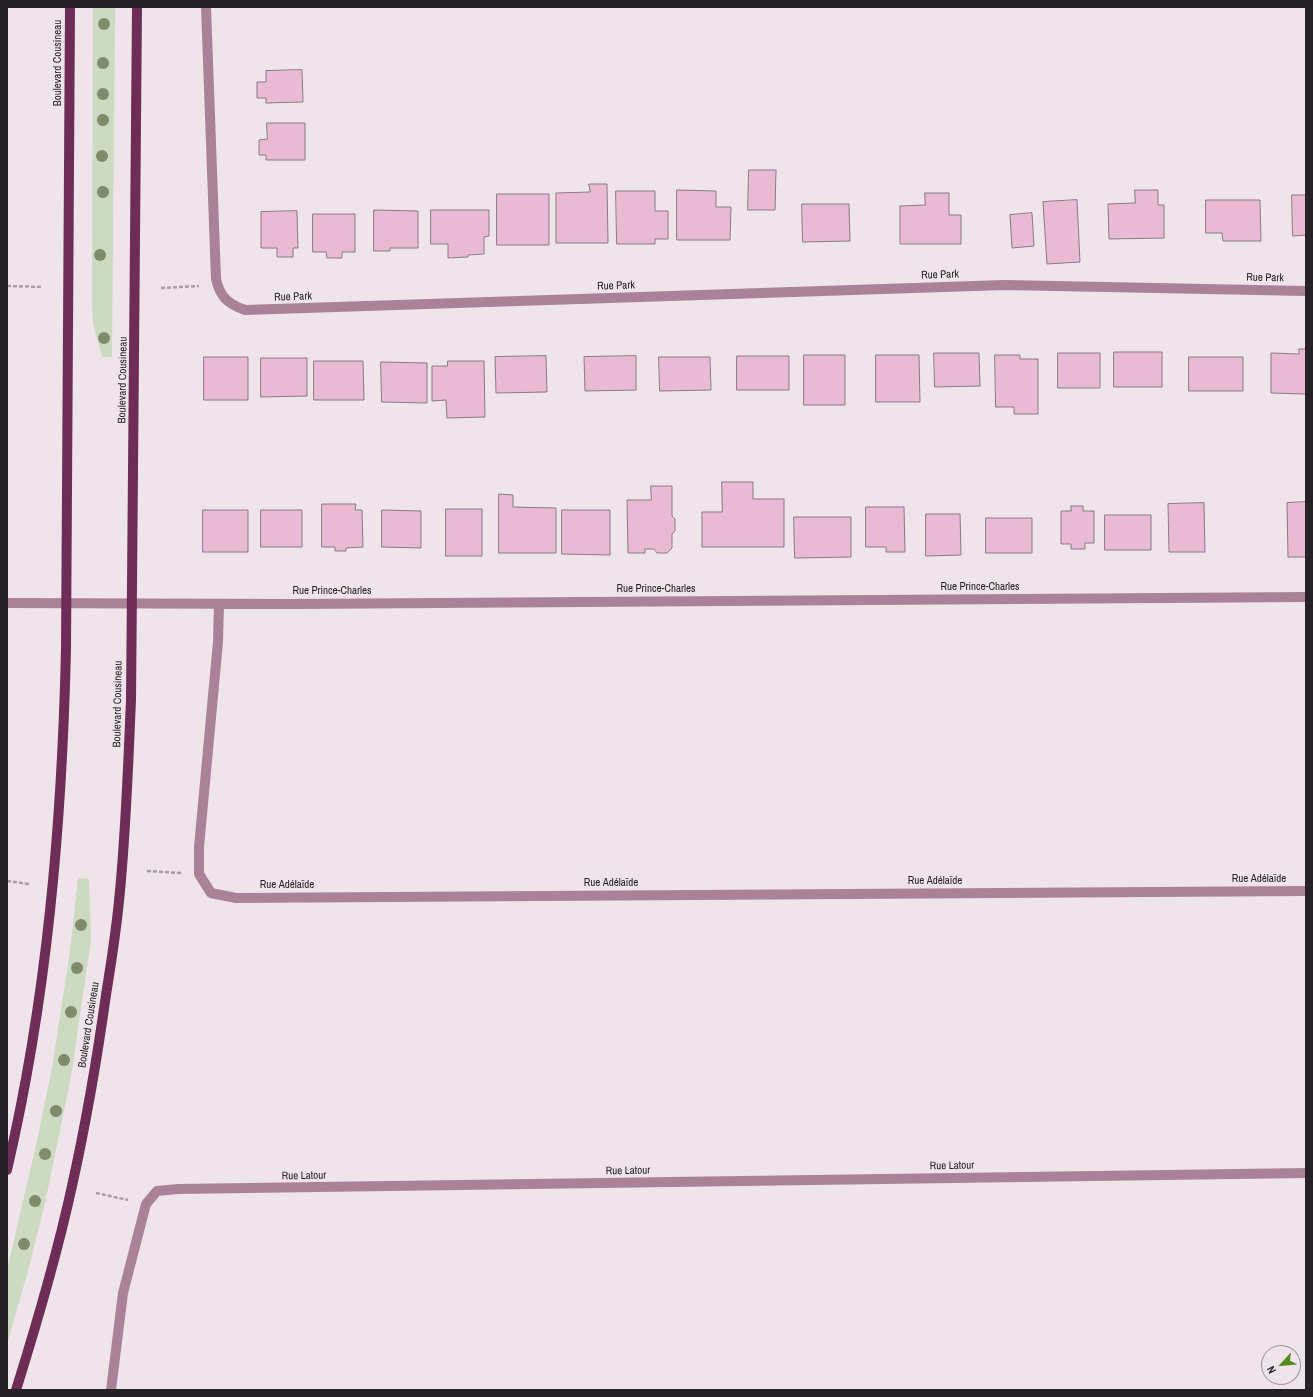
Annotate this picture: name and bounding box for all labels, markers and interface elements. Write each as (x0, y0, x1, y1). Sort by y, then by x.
street label: Boulevard Cousineau (51, 20, 65, 106)
street label: Rue Park (921, 268, 959, 282)
street label: Rue Park (1246, 271, 1284, 285)
street label: Rue Park (597, 279, 635, 293)
street label: Rue Park (274, 290, 312, 304)
street label: Boulevard Cousineau (116, 337, 130, 423)
street label: Rue Prince-Charles (940, 580, 1020, 594)
street label: Rue Prince-Charles (616, 582, 696, 596)
street label: Rue Prince-Charles (292, 584, 372, 598)
street label: Boulevard Cousineau (111, 661, 125, 747)
street label: Rue Adélaïde (1232, 872, 1286, 886)
street label: Rue Adélaïde (908, 874, 962, 888)
street label: Rue Adélaïde (584, 876, 638, 890)
street label: Rue Adélaïde (260, 878, 314, 892)
street label: Boulevard Cousineau (76, 981, 102, 1069)
street label: Rue Latour (930, 1159, 974, 1173)
street label: Rue Latour (606, 1164, 650, 1178)
street label: Rue Latour (282, 1169, 326, 1183)
north arrow (1261, 1345, 1301, 1385)
text: N (1263, 1364, 1279, 1376)

